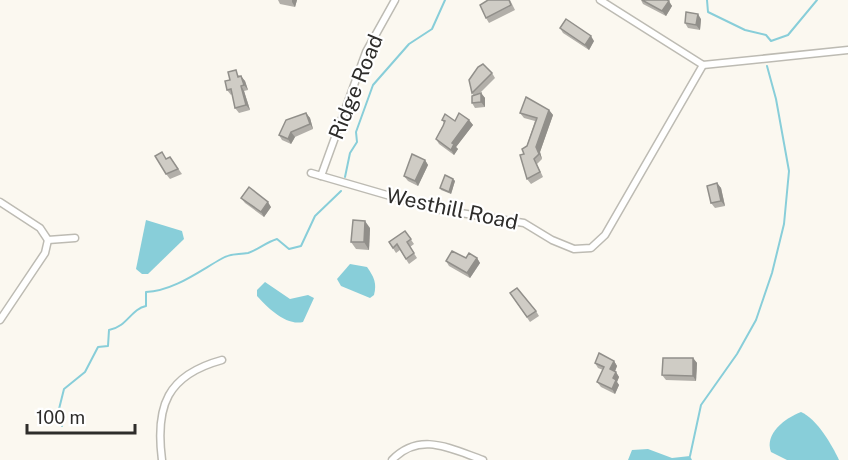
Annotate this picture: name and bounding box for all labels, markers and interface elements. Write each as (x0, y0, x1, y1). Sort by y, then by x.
street label: Ridge Road (323, 31, 388, 143)
street label: Westhill Road (384, 182, 520, 235)
scale bar (27, 397, 135, 435)
text: 100 m (36, 407, 85, 428)

